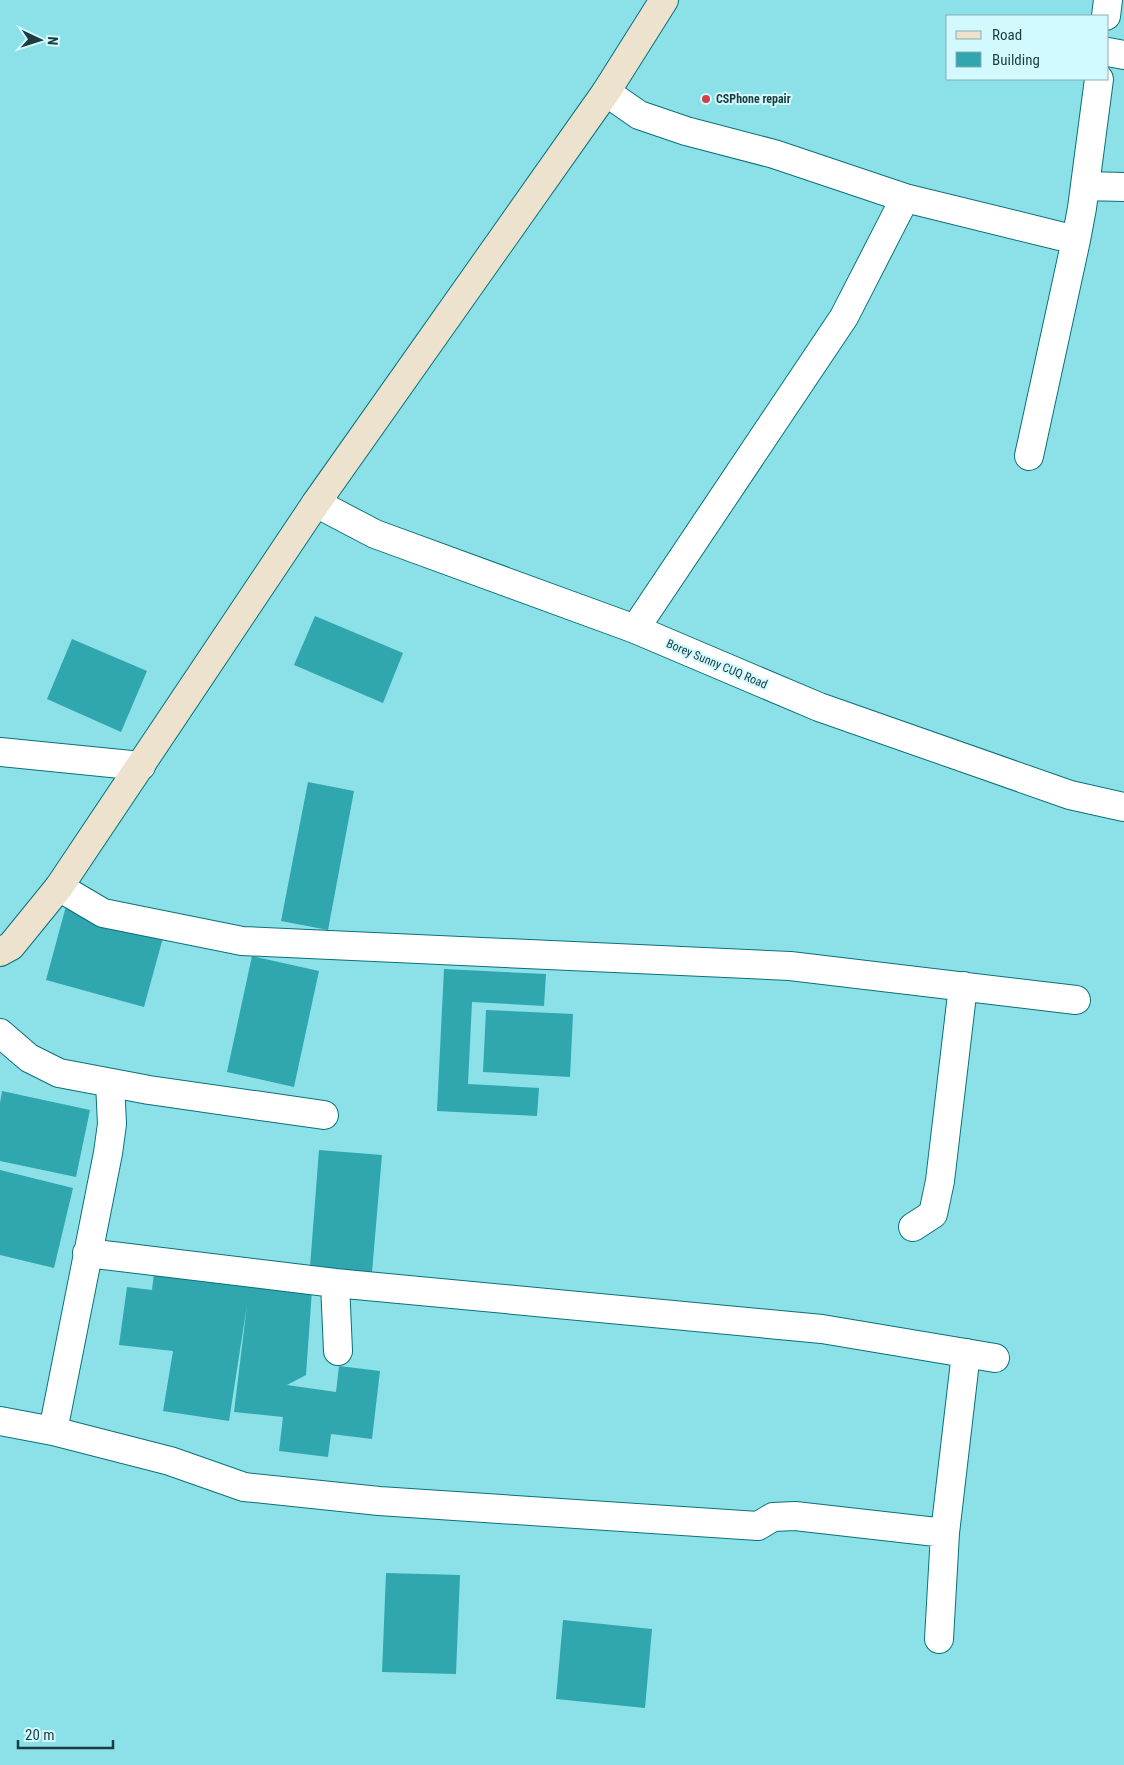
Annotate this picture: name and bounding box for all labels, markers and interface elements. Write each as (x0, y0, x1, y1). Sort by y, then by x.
north arrow (15, 15, 65, 65)
legend (946, 15, 1109, 80)
text: Road (992, 26, 1022, 44)
text: N (45, 36, 61, 46)
text: Building (992, 51, 1040, 69)
place label: CSPhone repair (716, 92, 791, 106)
marker: CSPhone repair (700, 93, 712, 105)
street label: Borey Sunny CUQ Road (664, 636, 770, 692)
scale bar (18, 1718, 112, 1750)
text: 20 m (25, 1726, 55, 1744)

